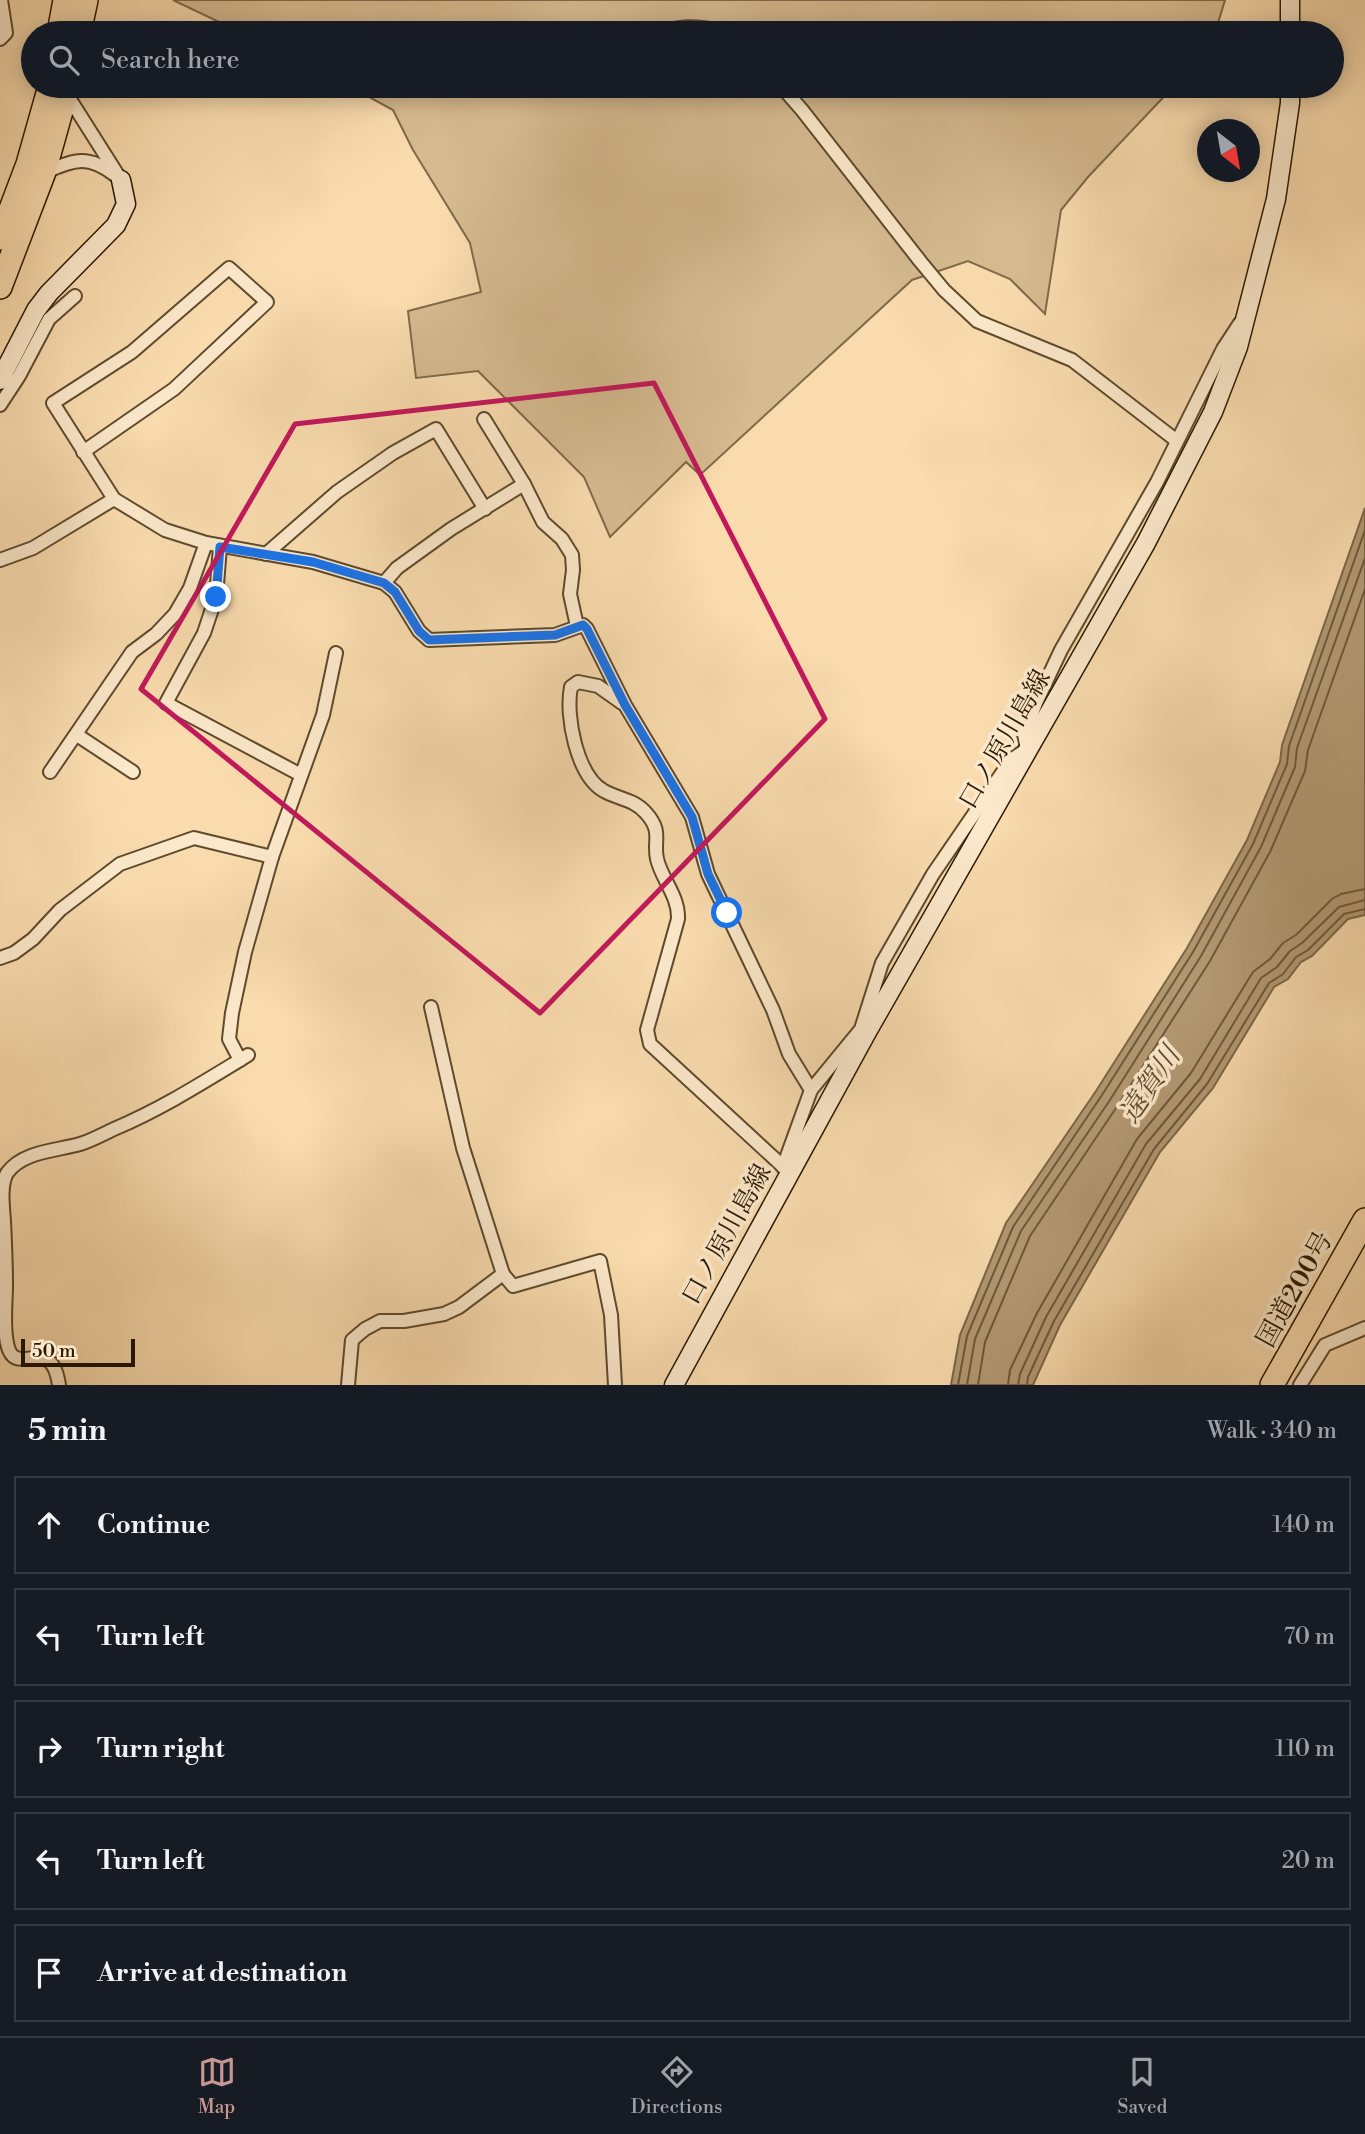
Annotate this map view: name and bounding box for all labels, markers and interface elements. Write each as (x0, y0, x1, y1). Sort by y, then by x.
search box (21, 21, 1344, 98)
icon: search (45, 41, 83, 79)
text: Search here (101, 44, 240, 76)
north arrow (1197, 119, 1260, 182)
route end (200, 581, 231, 612)
street label: 口ノ原川島線 (952, 664, 1058, 815)
route start (711, 897, 742, 928)
water label: 遠賀川 (1112, 1038, 1190, 1129)
street label: 口ノ原川島線 (675, 1159, 779, 1310)
street label: 国道200号 (1250, 1226, 1340, 1353)
scale bar (21, 1336, 135, 1368)
text: 50 m (32, 1339, 76, 1363)
text: 5 min (28, 1412, 107, 1450)
text: Walk · 340 m (1207, 1417, 1337, 1445)
icon: ahead (30, 1506, 68, 1544)
text: Continue (97, 1509, 210, 1541)
text: 140 m (1272, 1511, 1335, 1539)
icon: left (30, 1618, 68, 1656)
text: Turn left (97, 1621, 205, 1653)
text: 70 m (1284, 1623, 1335, 1651)
icon: right (30, 1730, 68, 1768)
text: Turn right (97, 1733, 225, 1765)
text: 110 m (1275, 1735, 1335, 1763)
icon: left (30, 1842, 68, 1880)
text: Turn left (97, 1845, 205, 1877)
text: 20 m (1282, 1847, 1335, 1875)
icon: arrive (30, 1954, 68, 1992)
text: Arrive at destination (97, 1957, 347, 1989)
tab: Map (198, 2053, 236, 2119)
tab: Directions (631, 2053, 722, 2119)
tab: Saved (1118, 2053, 1167, 2119)

